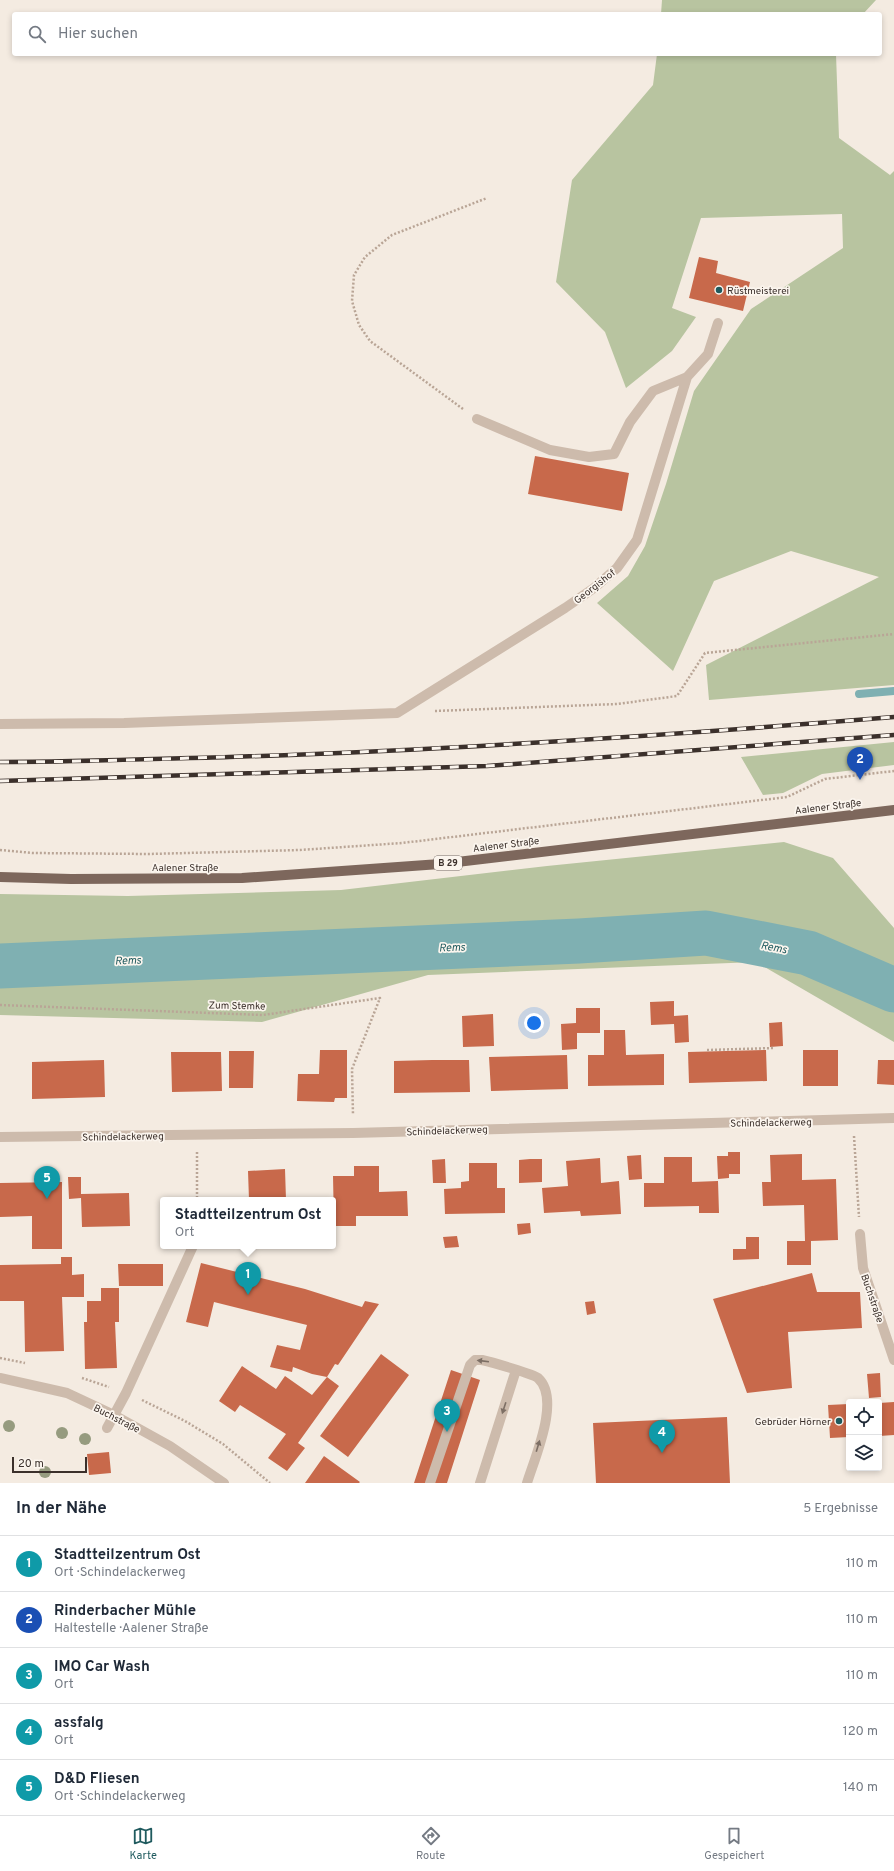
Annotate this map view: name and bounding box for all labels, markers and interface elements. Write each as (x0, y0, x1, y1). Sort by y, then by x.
search box (12, 12, 882, 56)
icon: search (26, 23, 48, 45)
text: Hier suchen (58, 25, 138, 44)
marker: Rüstmeisterei (714, 285, 724, 295)
place label: Rüstmeisterei (727, 285, 789, 298)
street label: Georgishof (572, 567, 619, 607)
pin: 2 (847, 747, 873, 780)
street label: Aalener Straße (794, 797, 862, 818)
street label: Aalener Straße (472, 835, 540, 856)
road number: B 29 (434, 856, 462, 870)
street label: Aalener Straße (152, 862, 218, 875)
water label: Rems (760, 939, 789, 958)
water label: Rems (439, 941, 467, 955)
water label: Rems (115, 954, 143, 968)
street label: Zum Stemke (208, 1000, 266, 1013)
your location (524, 1013, 544, 1033)
street label: Schindelackerweg (730, 1116, 812, 1131)
street label: Schindelackerweg (406, 1124, 488, 1139)
street label: Schindelackerweg (82, 1130, 164, 1145)
pin: 5 (34, 1166, 60, 1199)
popup (160, 1197, 336, 1249)
text: Stadtteilzentrum Ost (175, 1206, 321, 1225)
text: Ort (175, 1225, 194, 1241)
pin: 1 (235, 1262, 261, 1295)
street label: Buchstraße (857, 1272, 886, 1325)
one-way arrow (477, 1358, 489, 1364)
pin: 3 (434, 1399, 460, 1432)
map controls (846, 1399, 882, 1471)
button: locate (846, 1399, 882, 1435)
street label: Buchstraße (91, 1402, 142, 1437)
one-way arrow (501, 1402, 507, 1414)
place label: Gebrüder Hörner (755, 1416, 831, 1429)
marker: Gebrüder Hörner (834, 1416, 844, 1426)
pin: 4 (649, 1420, 675, 1453)
button: layers (846, 1435, 882, 1471)
one-way arrow (535, 1439, 541, 1451)
scale bar (12, 1455, 87, 1474)
text: 20 m (18, 1457, 44, 1471)
text: In der Nähe (16, 1498, 107, 1520)
text: 5 Ergebnisse (803, 1501, 878, 1517)
text: Stadtteilzentrum Ost (54, 1546, 201, 1565)
text: 1 (26, 1556, 32, 1572)
text: 110 m (846, 1556, 878, 1572)
text: Ort · Schindelackerweg (54, 1565, 186, 1581)
text: Rinderbacher Mühle (54, 1602, 196, 1621)
text: 2 (25, 1612, 33, 1628)
text: 110 m (846, 1612, 878, 1628)
text: Haltestelle · Aalener Straße (54, 1621, 209, 1637)
text: IMO Car Wash (54, 1658, 150, 1677)
text: 3 (25, 1668, 33, 1684)
text: 110 m (846, 1668, 878, 1684)
text: Ort (54, 1677, 74, 1693)
text: assfalg (54, 1714, 104, 1733)
text: 4 (25, 1724, 33, 1740)
text: 120 m (843, 1724, 878, 1740)
text: Ort (54, 1733, 74, 1749)
text: D&D Fliesen (54, 1770, 140, 1789)
text: 5 (25, 1780, 33, 1796)
text: 140 m (843, 1780, 878, 1796)
text: Ort · Schindelackerweg (54, 1789, 186, 1805)
tab: Karte (130, 1825, 157, 1863)
tab: Route (416, 1825, 445, 1863)
tab: Gespeichert (704, 1825, 764, 1863)

